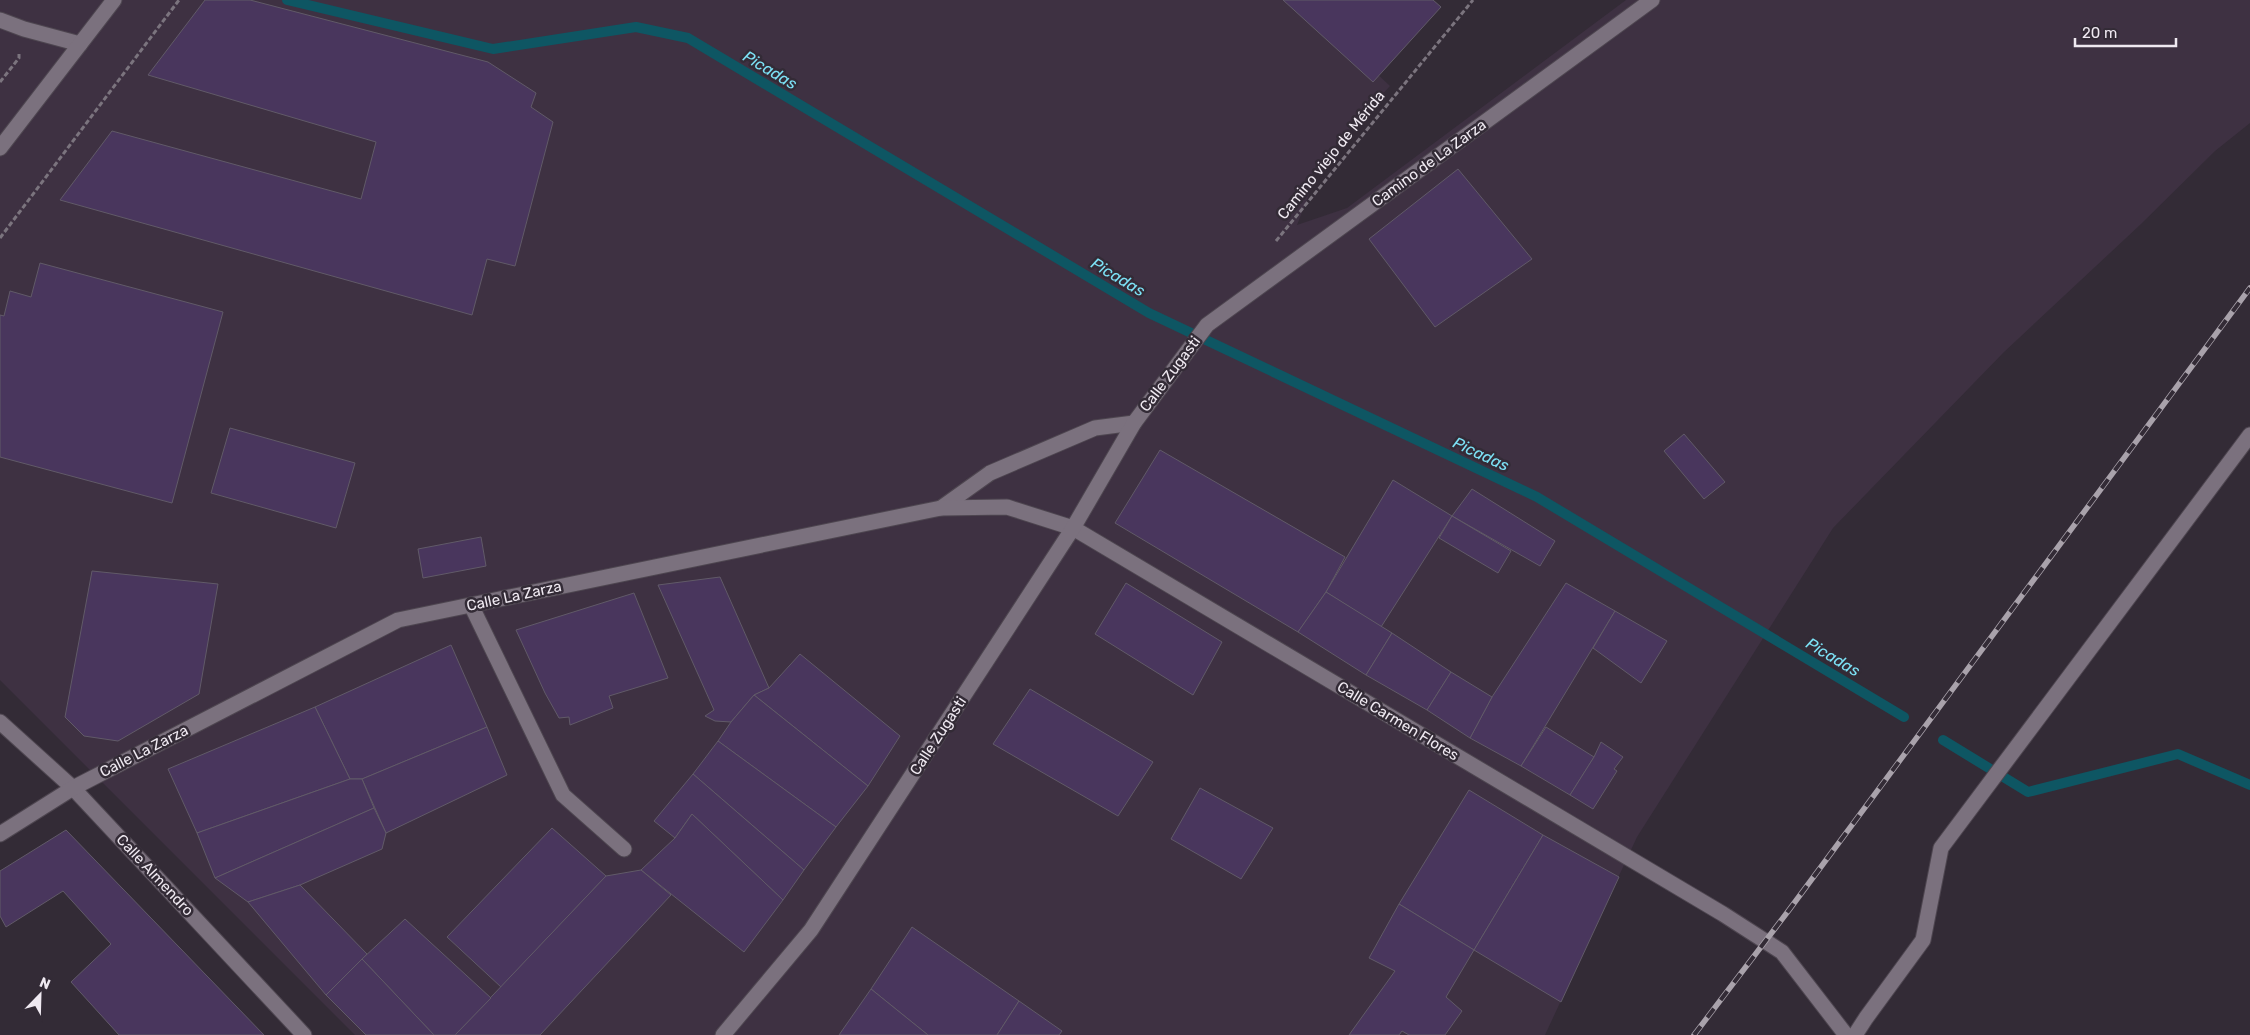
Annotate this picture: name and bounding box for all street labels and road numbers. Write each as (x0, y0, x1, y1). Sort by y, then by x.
street label: Camino viejo de Mérida (1274, 87, 1388, 223)
street label: Camino de La Zarza (1368, 115, 1490, 211)
street label: Calle Zugasti (1136, 333, 1204, 415)
street label: Calle La Zarza (465, 577, 563, 615)
street label: Calle Carmen Flores (1334, 678, 1462, 765)
street label: Calle Zugasti (906, 693, 970, 779)
street label: Calle La Zarza (97, 721, 191, 781)
street label: Calle Almendro (113, 831, 197, 919)

